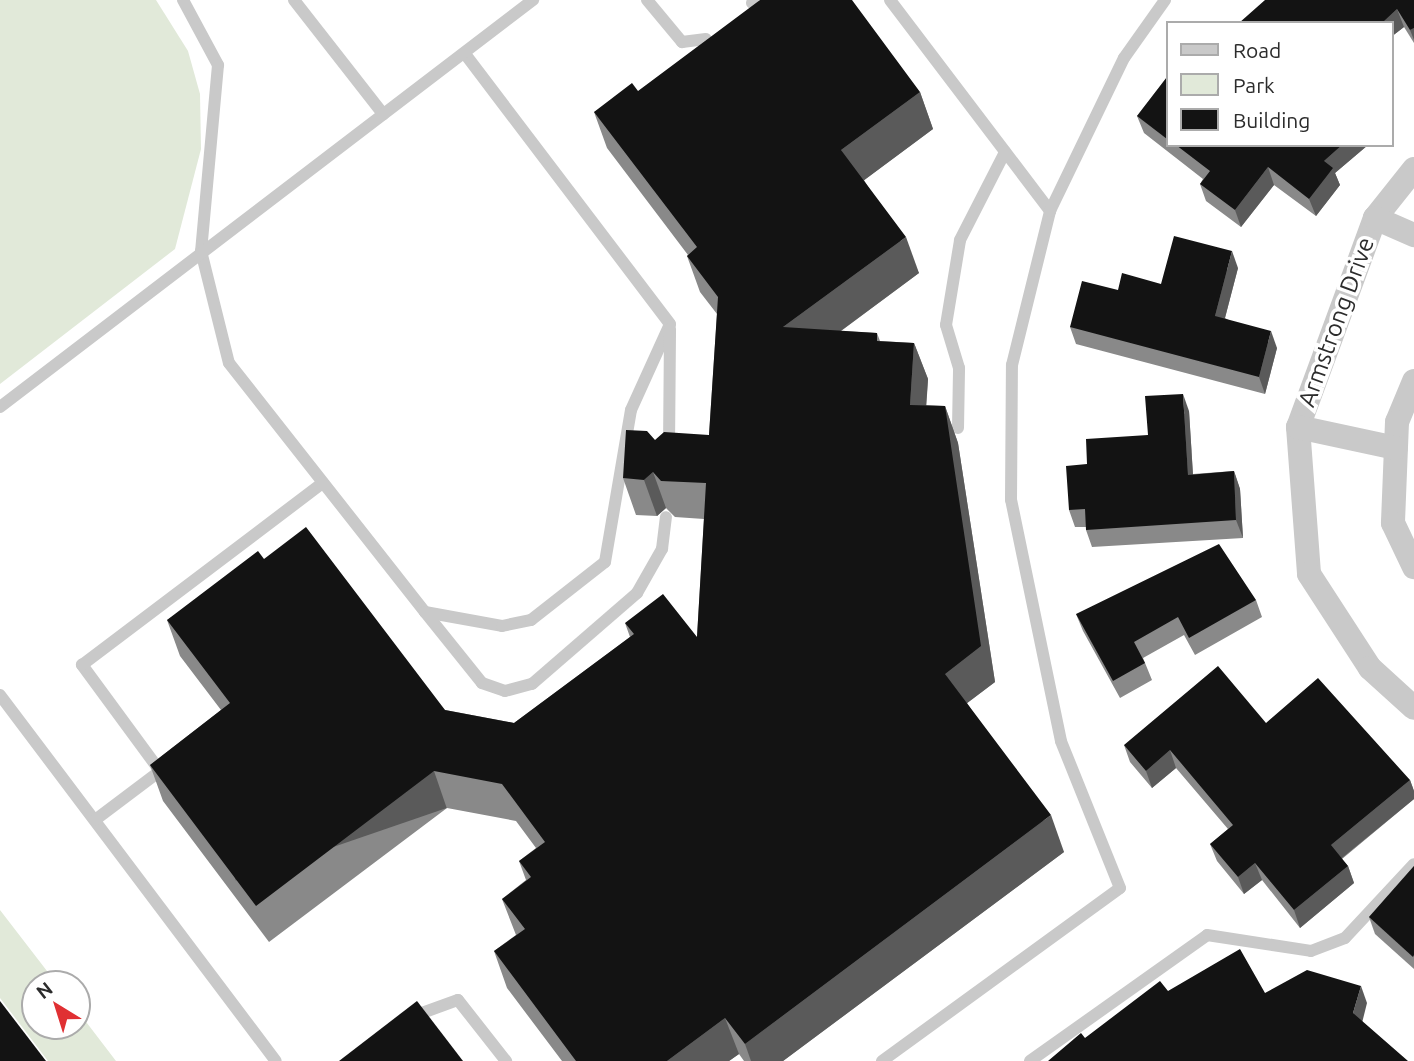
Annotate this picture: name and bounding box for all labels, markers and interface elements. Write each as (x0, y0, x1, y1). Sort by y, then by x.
legend (1166, 21, 1393, 147)
text: Road (1233, 38, 1281, 62)
text: Park (1233, 73, 1275, 97)
text: Building (1233, 108, 1310, 132)
street label: Armstrong Drive (1292, 233, 1380, 411)
north arrow (21, 970, 91, 1040)
text: N (32, 977, 57, 1003)

